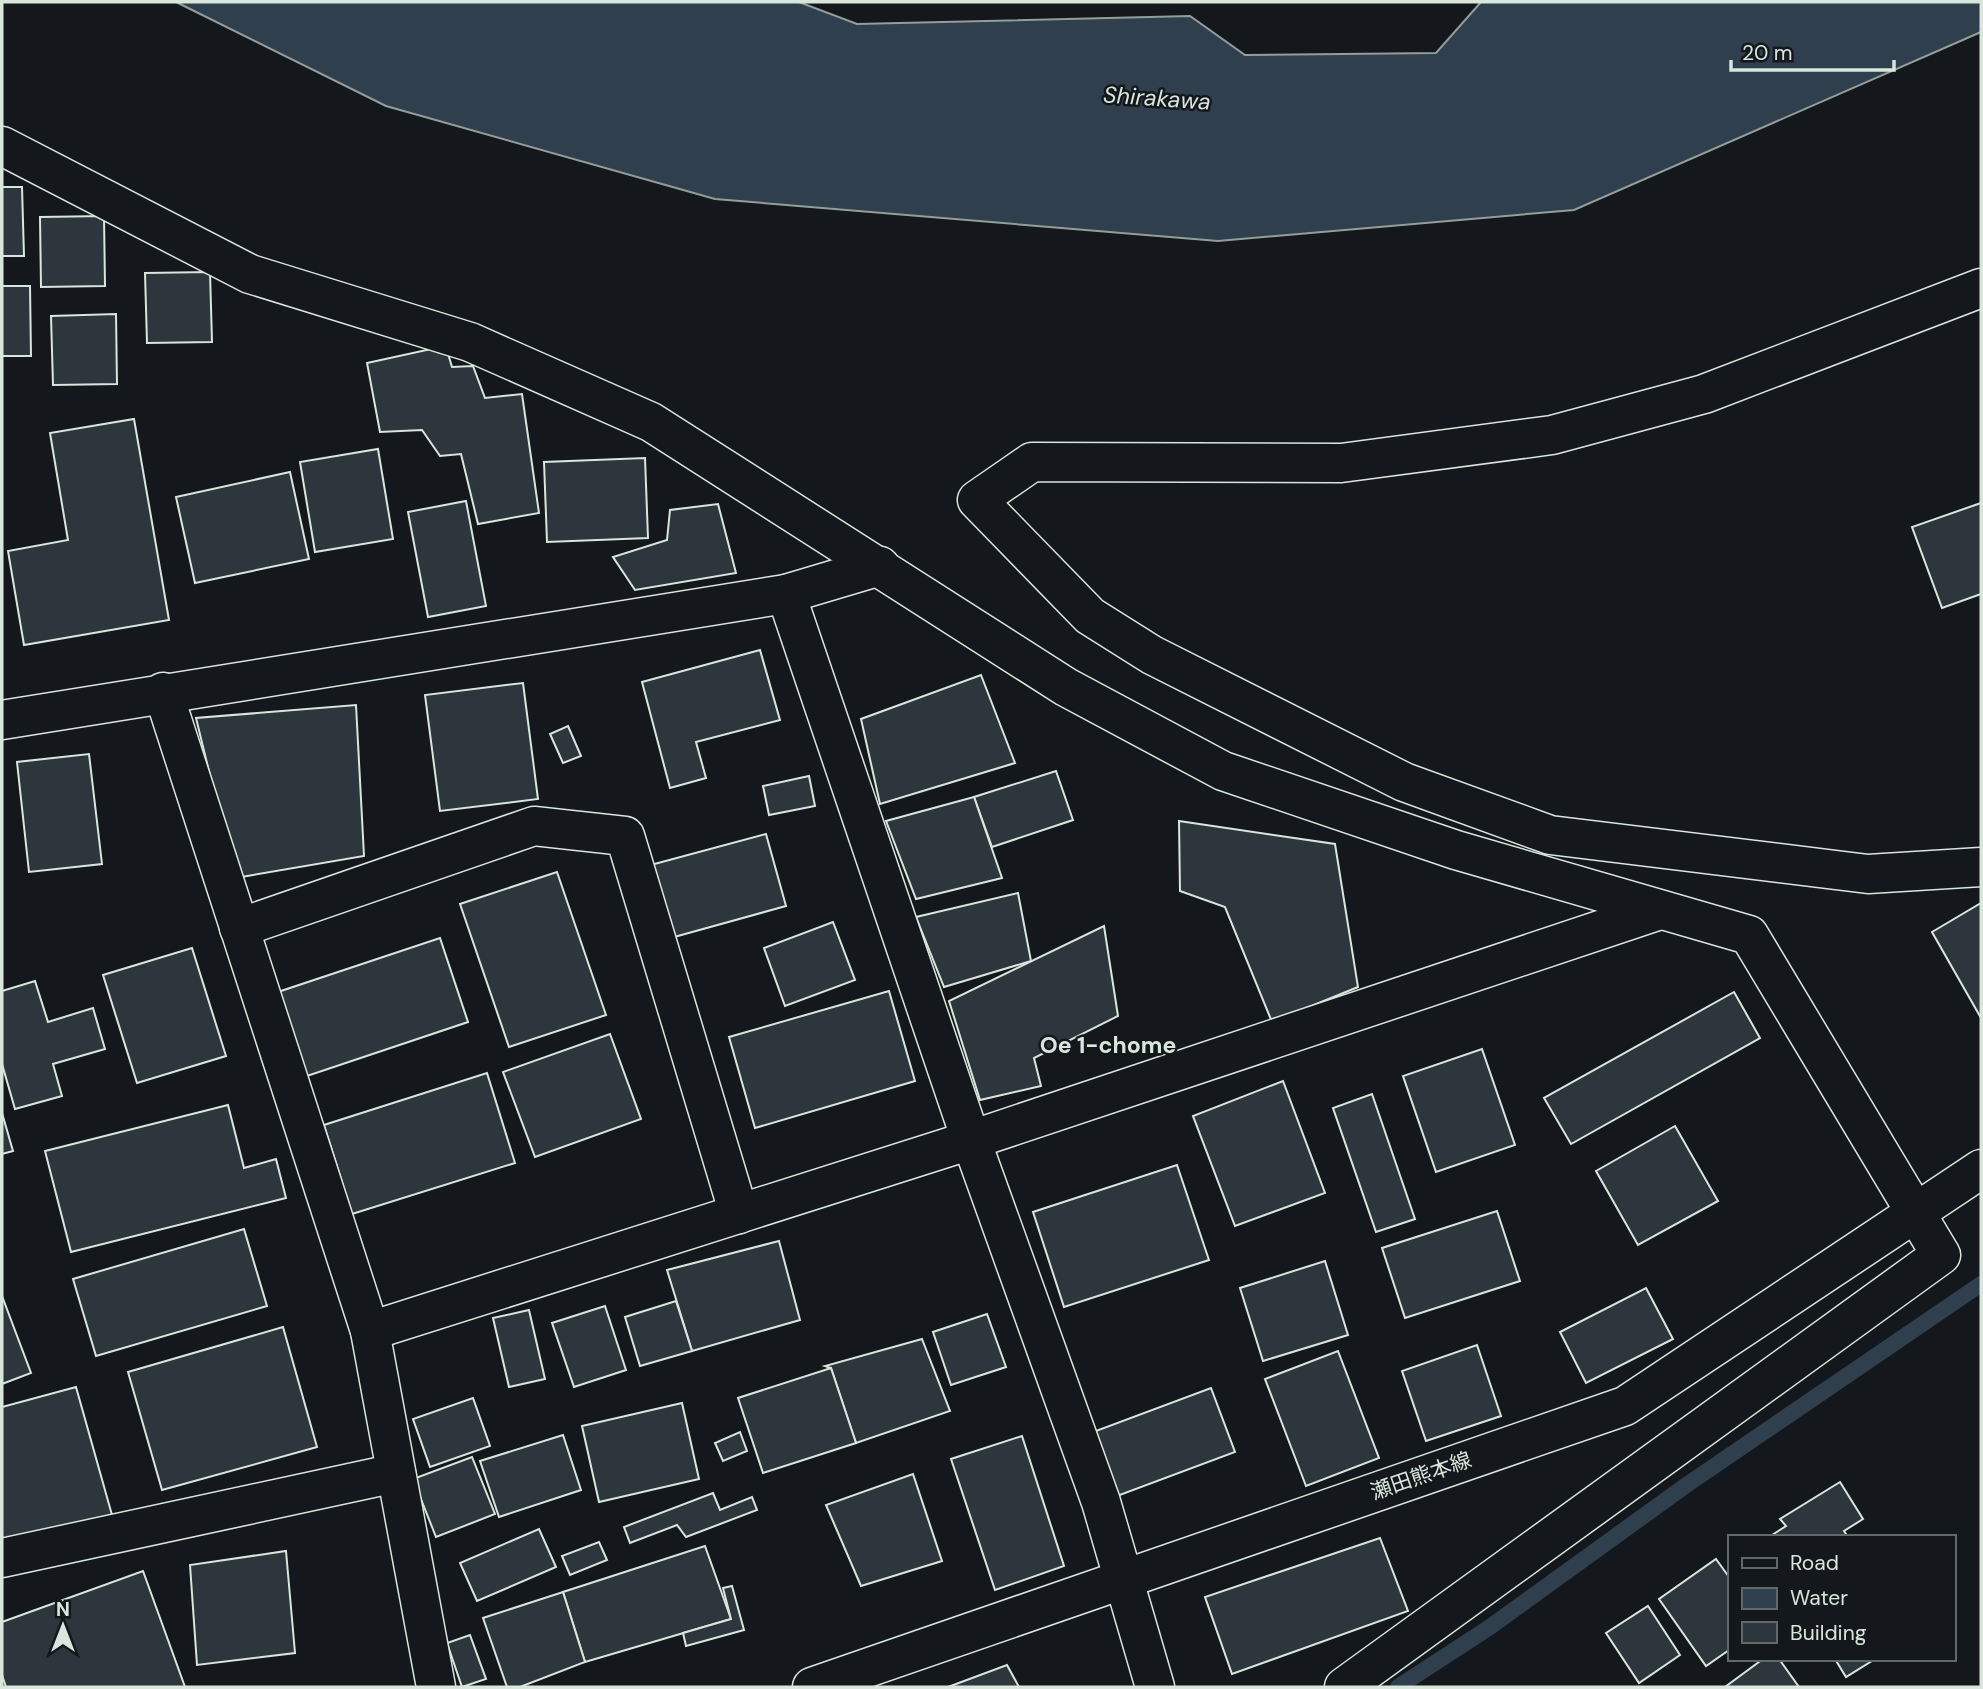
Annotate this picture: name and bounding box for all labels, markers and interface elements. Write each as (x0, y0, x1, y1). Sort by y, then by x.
scale bar (1731, 28, 1894, 72)
text: 20 m (1742, 39, 1793, 67)
water label: Shirakawa (1102, 79, 1212, 117)
district label: Oe 1-chome (1040, 1030, 1176, 1060)
street label: 瀬田熊本線 (1367, 1446, 1475, 1506)
legend (1728, 1535, 1955, 1661)
text: Road (1790, 1549, 1839, 1577)
text: Water (1790, 1584, 1848, 1612)
north arrow (28, 1591, 98, 1661)
text: N (56, 1597, 70, 1622)
text: Building (1790, 1619, 1867, 1647)

